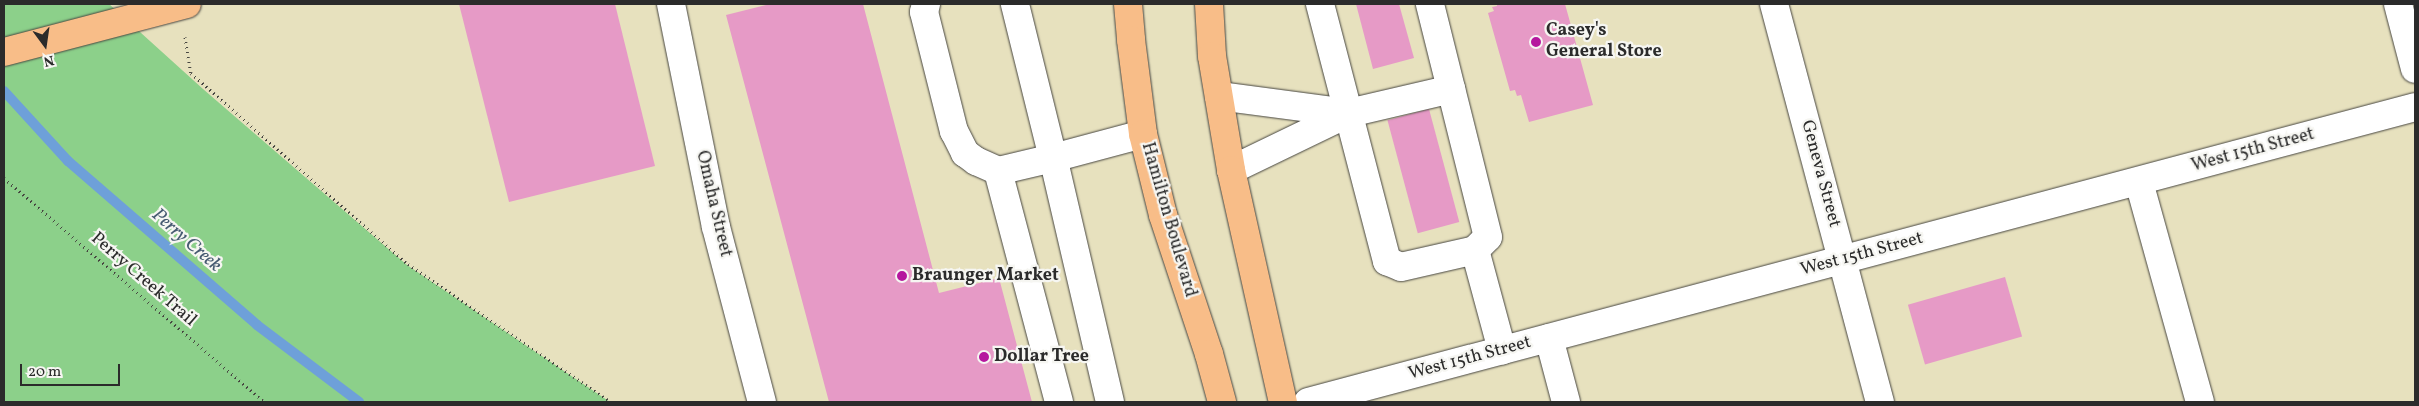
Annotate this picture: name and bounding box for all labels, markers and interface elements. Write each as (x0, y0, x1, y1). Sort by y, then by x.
north arrow (20, 20, 70, 70)
place label: Casey's General Store (1546, 21, 1662, 64)
marker: Casey's General Store (1530, 36, 1542, 48)
text: N (42, 50, 56, 70)
street label: Geneva Street (1795, 118, 1845, 230)
street label: West 15th Street (2189, 124, 2317, 178)
street label: Hamilton Boulevard (1136, 140, 1200, 300)
street label: Omaha Street (690, 149, 736, 259)
water label: Perry Creek (146, 204, 226, 278)
street label: Perry Creek Trail (85, 228, 201, 332)
street label: West 15th Street (1798, 228, 1926, 282)
place label: Braunger Market (912, 265, 1059, 287)
marker: Braunger Market (896, 270, 908, 282)
street label: West 15th Street (1406, 332, 1534, 386)
place label: Dollar Tree (994, 346, 1089, 368)
marker: Dollar Tree (978, 351, 990, 363)
scale bar (22, 354, 122, 386)
text: 20 m (28, 362, 61, 383)

